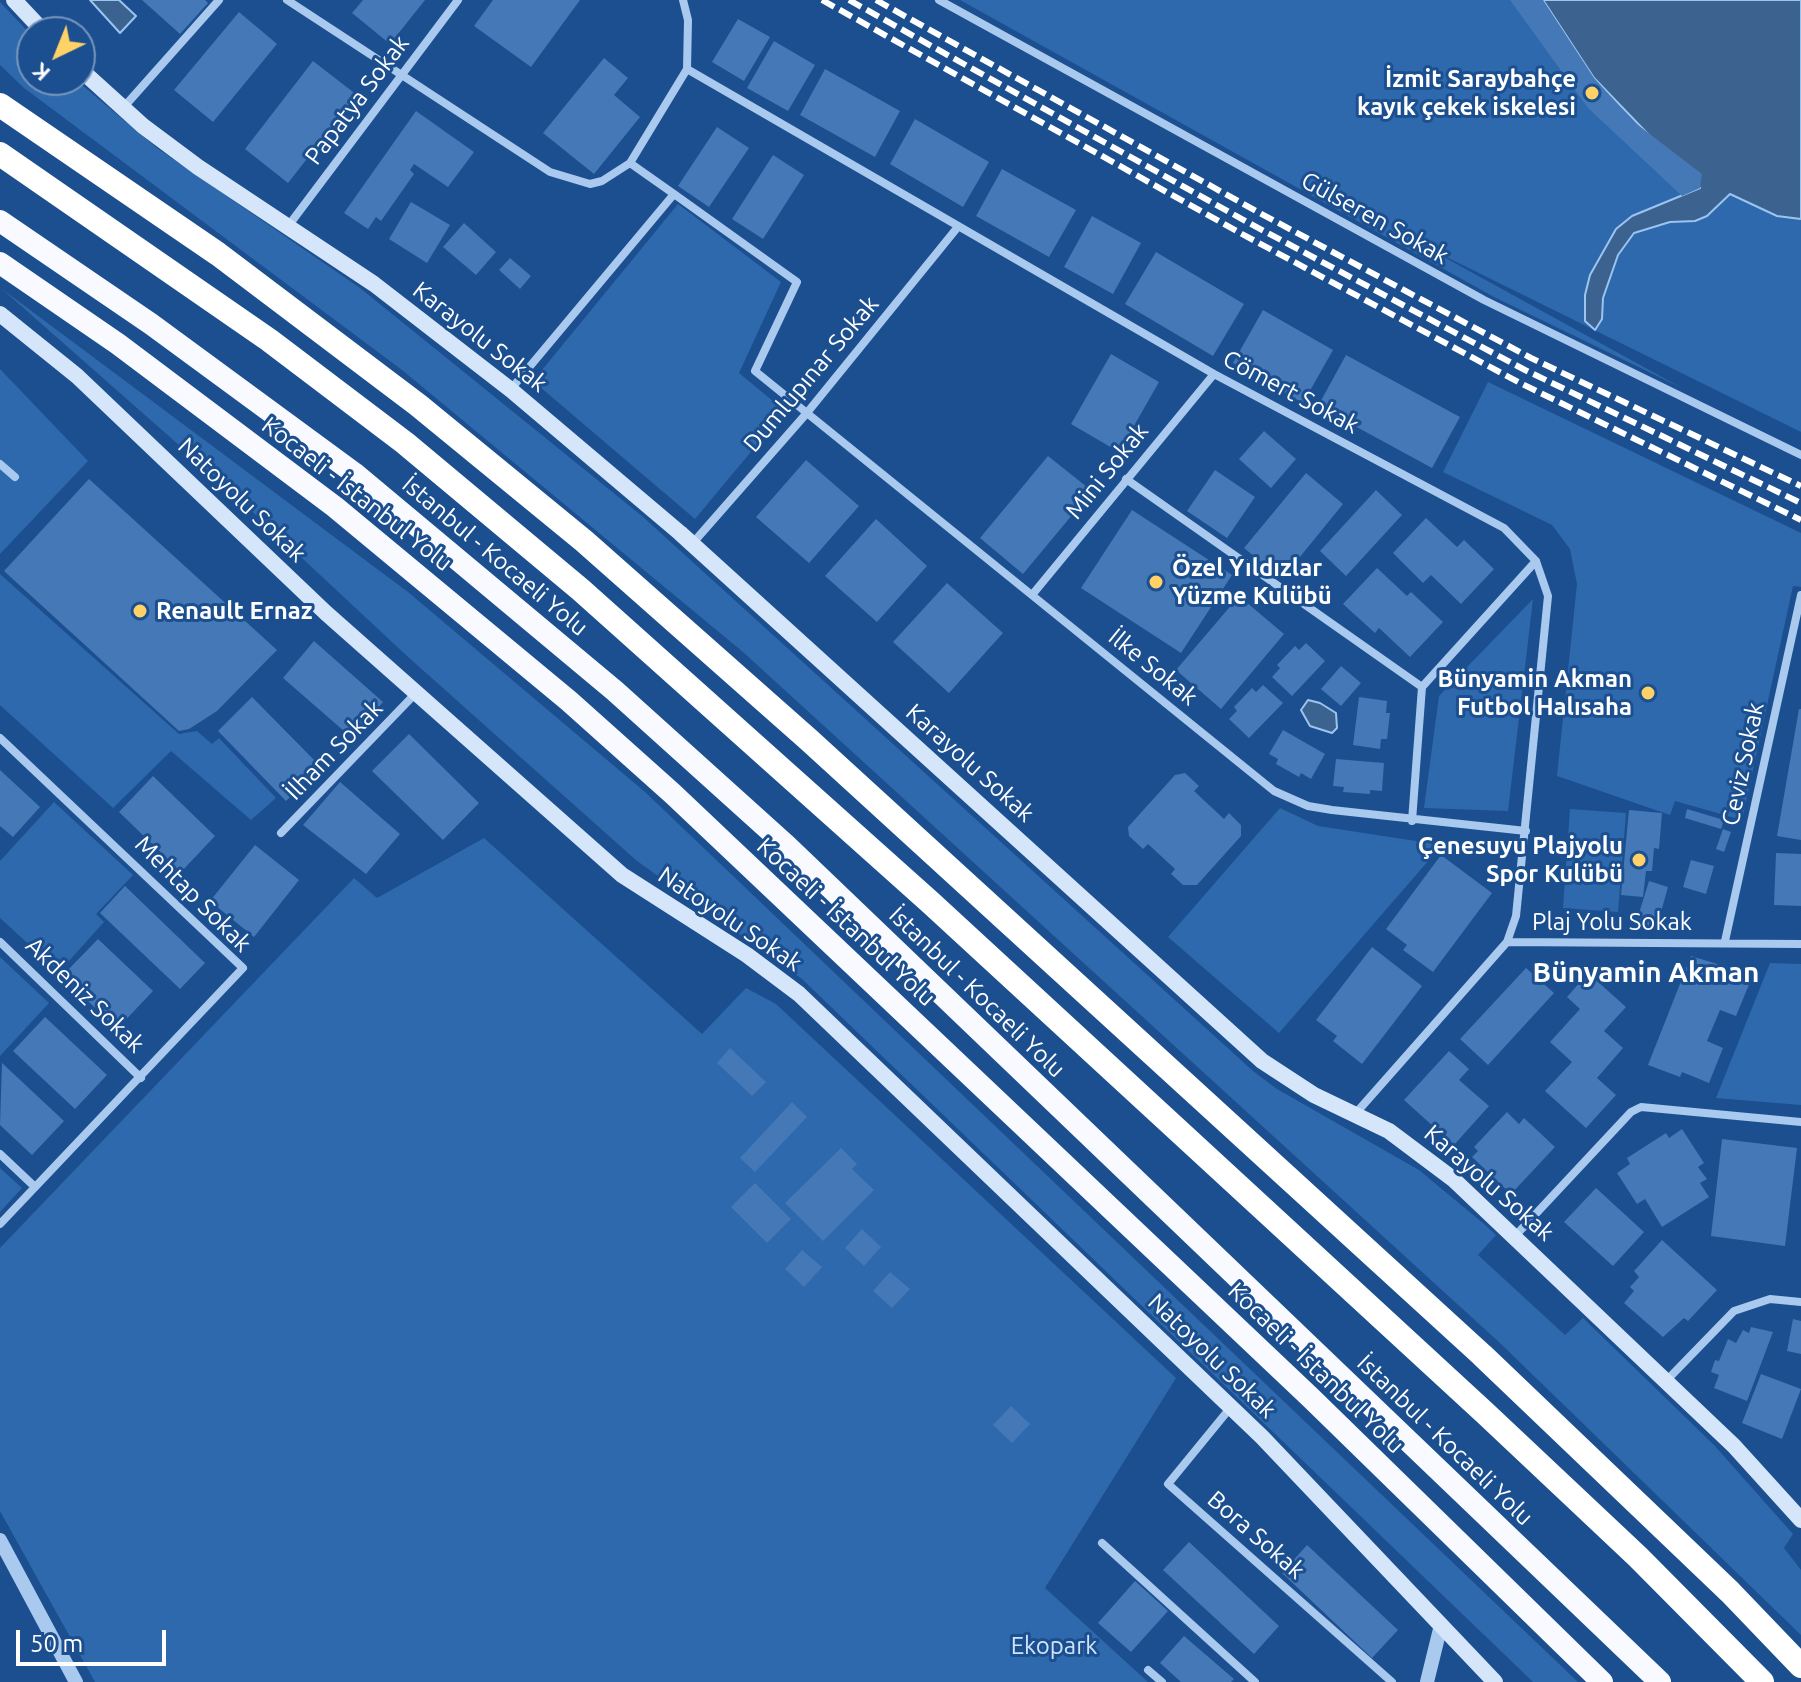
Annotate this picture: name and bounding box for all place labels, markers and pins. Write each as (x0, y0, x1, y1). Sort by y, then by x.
place label: İzmit Saraybahçe kayık çekek iskelesi (1357, 65, 1576, 121)
marker: İzmit Saraybahçe kayık çekek iskelesi (1583, 84, 1601, 102)
place label: Özel Yıldızlar Yüzme Kulübü (1172, 554, 1332, 610)
marker: Özel Yıldızlar Yüzme Kulübü (1147, 573, 1165, 591)
place label: Renault Ernaz (156, 597, 312, 625)
marker: Renault Ernaz (131, 602, 149, 620)
place label: Bünyamin Akman Futbol Halısaha (1438, 665, 1632, 721)
marker: Bünyamin Akman Futbol Halısaha (1639, 684, 1657, 702)
place label: Çenesuyu Plajyolu Spor Kulübü (1418, 832, 1623, 888)
marker: Çenesuyu Plajyolu Spor Kulübü (1630, 851, 1648, 869)

